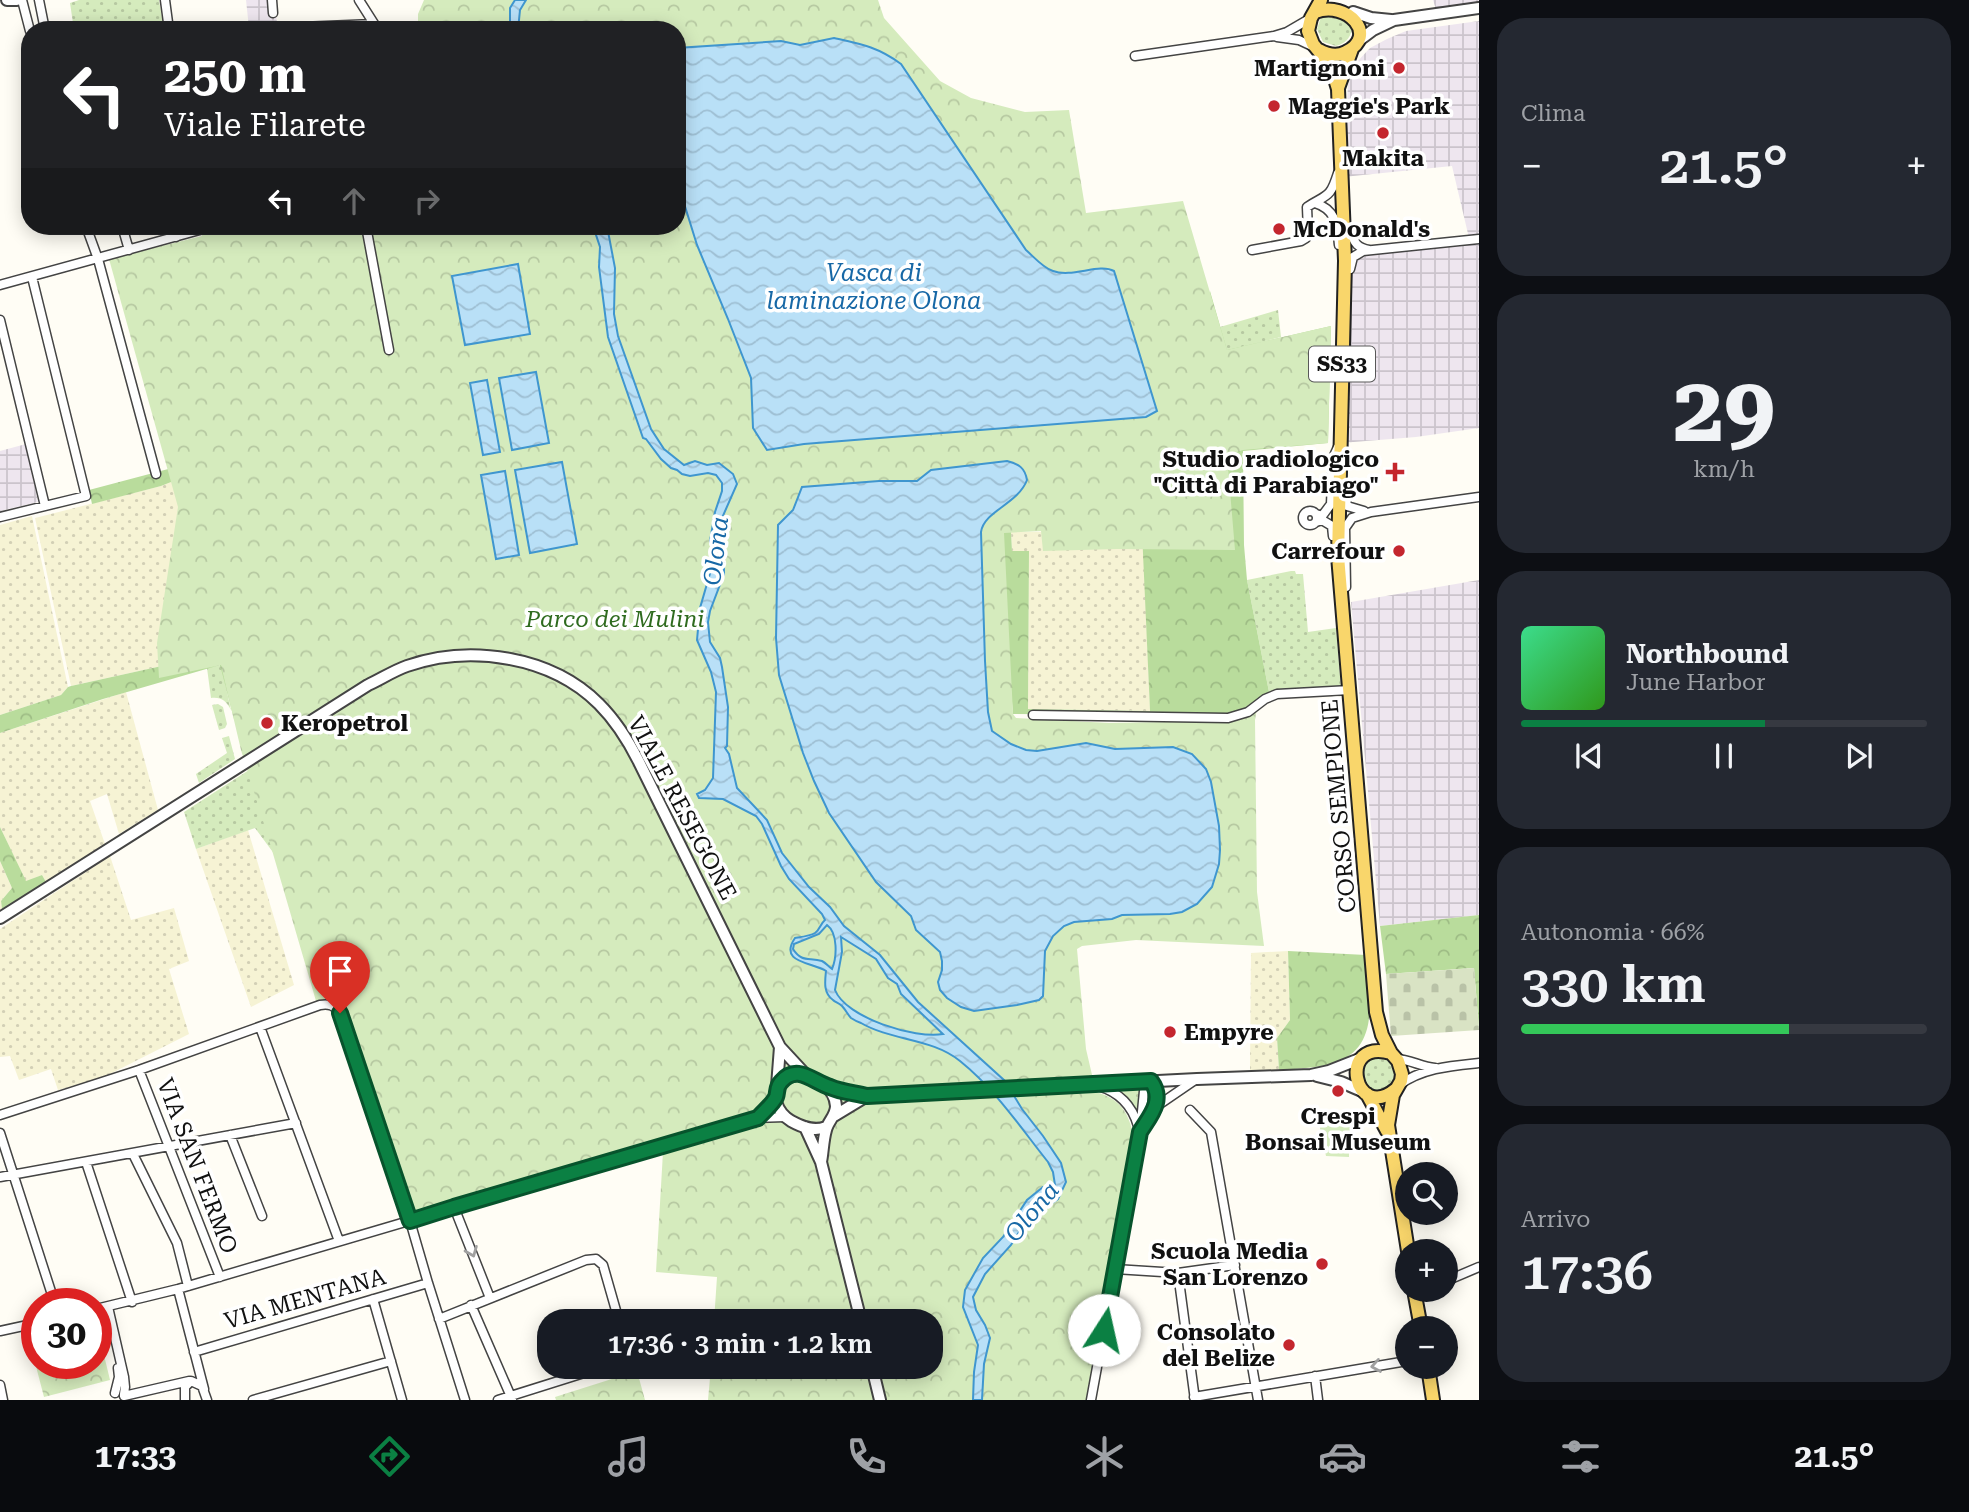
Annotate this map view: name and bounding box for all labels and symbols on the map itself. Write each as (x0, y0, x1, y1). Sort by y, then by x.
place label: Martignoni (1254, 55, 1385, 82)
marker: Martignoni (1391, 60, 1407, 76)
place label: Maggie's Park (1288, 93, 1450, 120)
marker: Maggie's Park (1266, 98, 1282, 114)
marker: Makita (1375, 125, 1391, 141)
place label: Makita (1342, 145, 1425, 172)
place label: McDonald's (1293, 216, 1430, 243)
marker: McDonald's (1271, 221, 1287, 237)
water label: Vasca di laminazione Olona (766, 259, 982, 315)
road number: SS33 (1309, 346, 1375, 382)
place label: Studio radiologico "Città di Parabiago" (1153, 446, 1379, 499)
marker: Studio radiologico "Città di Parabiago" (1385, 462, 1405, 482)
water label: Olona (698, 515, 734, 587)
place label: Carrefour (1271, 538, 1385, 565)
marker: Carrefour (1391, 543, 1407, 559)
park label: Parco dei Mulini (524, 606, 705, 633)
street label: CORSO SEMPIONE (1316, 698, 1362, 914)
place label: Keropetrol (281, 710, 409, 737)
street label: VIALE RESEGONE (622, 711, 742, 905)
marker: Keropetrol (259, 715, 275, 731)
pin (310, 941, 370, 1013)
place label: Empyre (1184, 1019, 1274, 1046)
marker: Empyre (1162, 1024, 1178, 1040)
street label: VIA SAN FERMO (151, 1074, 243, 1258)
marker: Crespi Bonsai Museum (1330, 1083, 1346, 1099)
place label: Crespi Bonsai Museum (1245, 1103, 1431, 1156)
water label: Olona (999, 1176, 1065, 1248)
place label: Scuola Media San Lorenzo (1151, 1238, 1308, 1291)
one-way arrow (464, 1245, 478, 1257)
marker: Scuola Media San Lorenzo (1314, 1256, 1330, 1272)
street label: VIA MENTANA (221, 1263, 389, 1335)
speed limit sign: 30 (21, 1288, 112, 1379)
position arrow (1067, 1293, 1141, 1367)
place label: Consolato del Belize (1157, 1319, 1275, 1372)
marker: Consolato del Belize (1281, 1337, 1297, 1353)
one-way arrow (1370, 1358, 1382, 1373)

